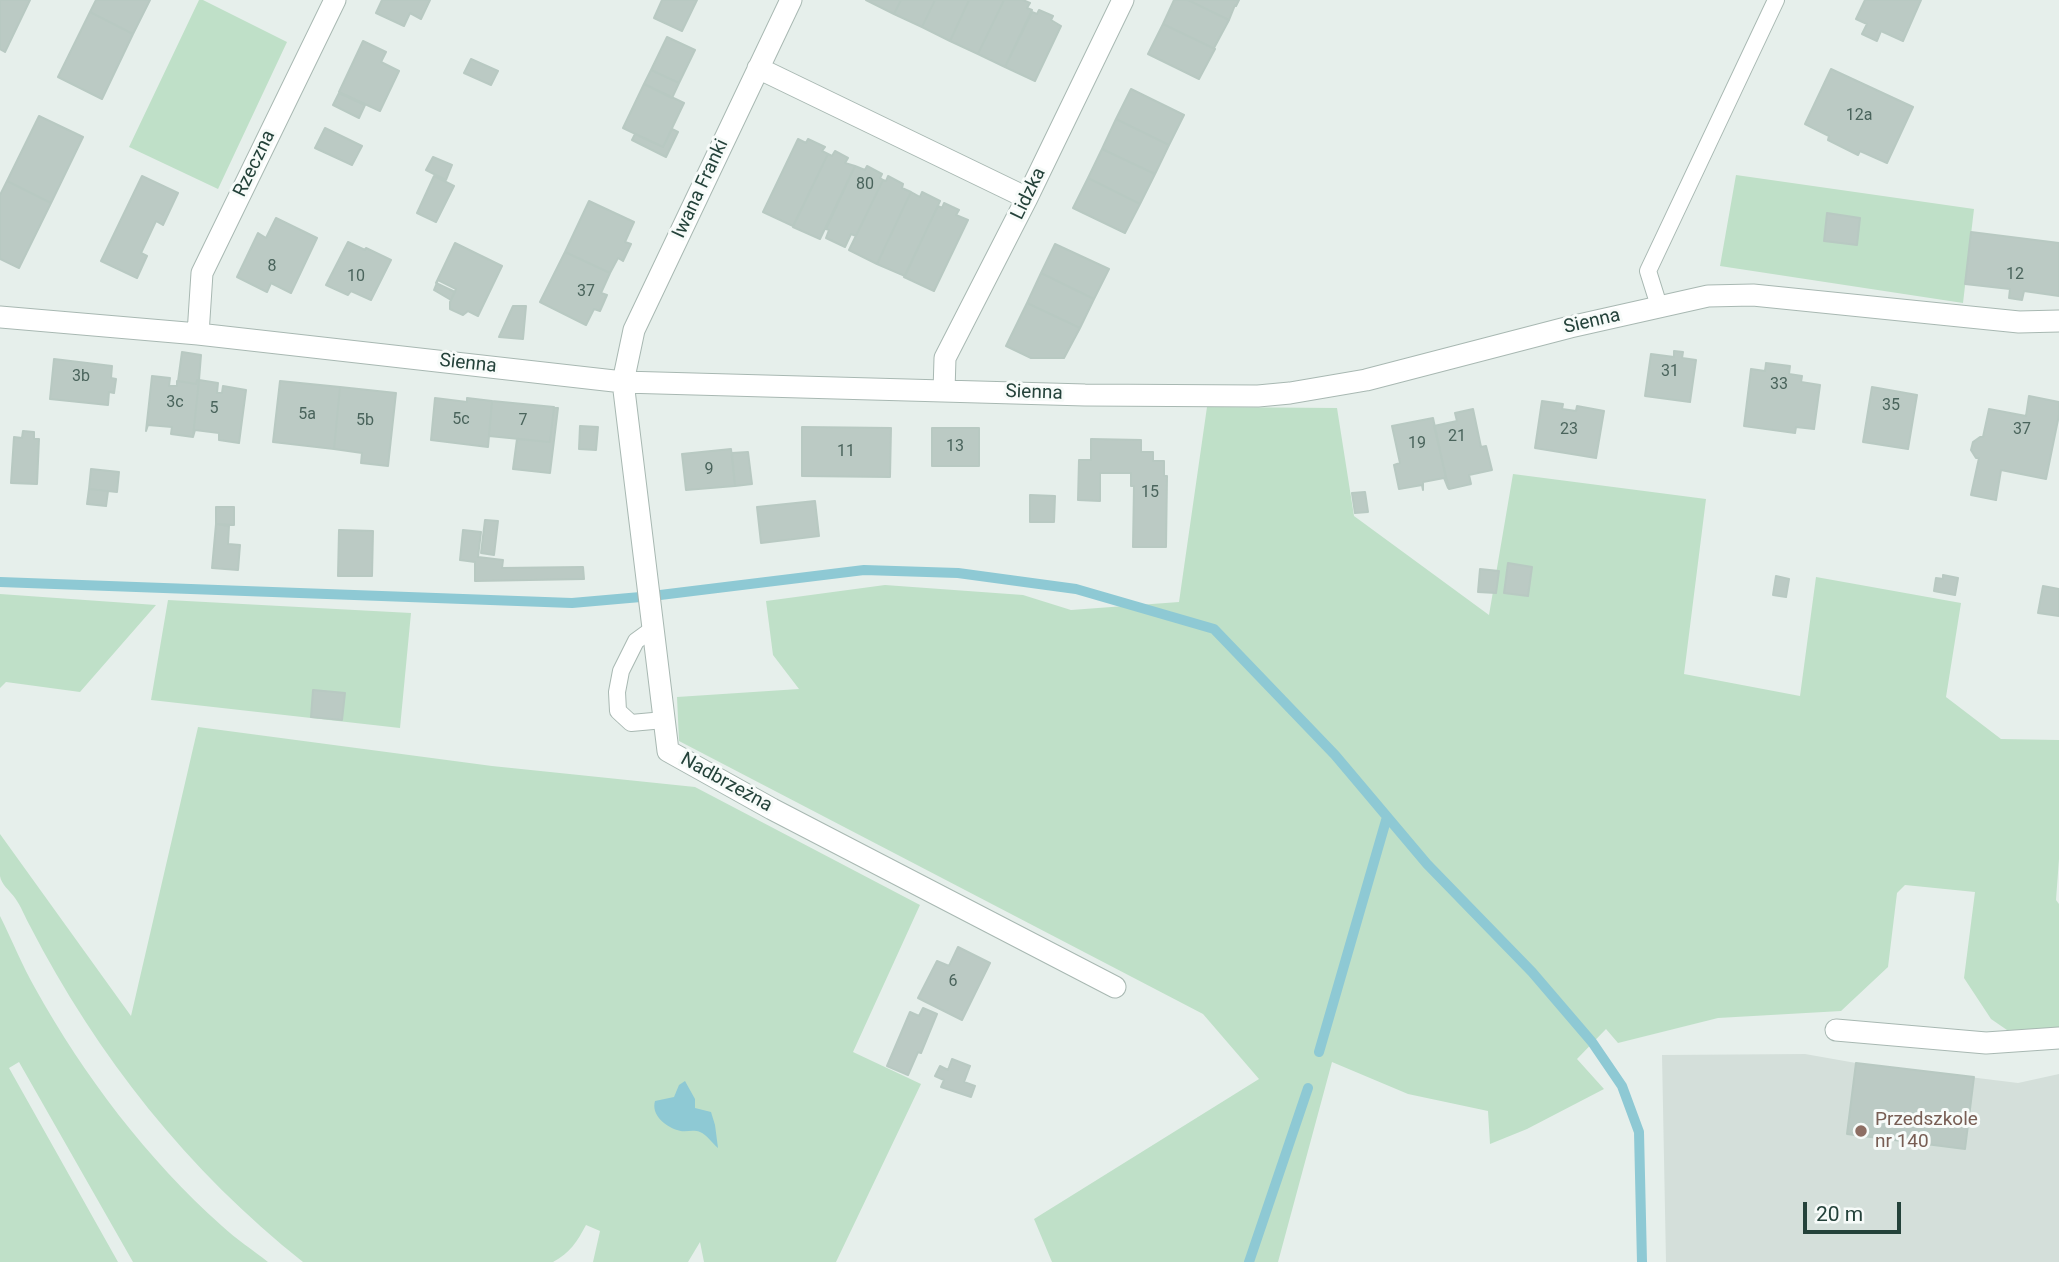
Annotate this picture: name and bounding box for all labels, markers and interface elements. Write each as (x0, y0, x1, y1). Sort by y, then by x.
house number: 12a (1846, 106, 1872, 126)
street label: Rzeczna (229, 127, 281, 201)
street label: Iwana Franki (668, 136, 734, 242)
street label: Lidzka (1007, 164, 1051, 224)
house number: 80 (856, 175, 874, 195)
house number: 8 (268, 257, 276, 277)
house number: 12 (2006, 265, 2024, 285)
house number: 10 (347, 267, 365, 287)
house number: 37 (577, 282, 595, 302)
street label: Sienna (1562, 304, 1622, 340)
street label: Sienna (438, 350, 498, 378)
house number: 31 (1661, 362, 1679, 382)
house number: 3b (72, 367, 90, 387)
house number: 33 (1770, 375, 1788, 395)
street label: Sienna (1005, 381, 1063, 405)
house number: 3c (166, 393, 184, 413)
house number: 35 (1882, 396, 1900, 416)
house number: 5 (210, 399, 218, 419)
house number: 5a (298, 405, 316, 425)
house number: 5c (452, 410, 470, 430)
house number: 5b (356, 411, 374, 431)
house number: 7 (519, 411, 527, 431)
house number: 23 (1560, 420, 1578, 440)
house number: 37 (2013, 420, 2031, 440)
house number: 21 (1448, 427, 1466, 447)
house number: 19 (1408, 434, 1426, 454)
house number: 13 (946, 437, 964, 457)
house number: 11 (837, 442, 855, 462)
house number: 9 (705, 460, 713, 480)
house number: 15 (1141, 483, 1159, 503)
street label: Nadbrzeżna (676, 748, 776, 818)
house number: 6 (949, 972, 957, 992)
place label: Przedszkole nr 140 (1875, 1109, 1978, 1153)
marker: Przedszkole nr 140 (1853, 1123, 1869, 1139)
scale bar (1807, 1188, 1905, 1232)
text: 20 m (1816, 1202, 1863, 1226)

